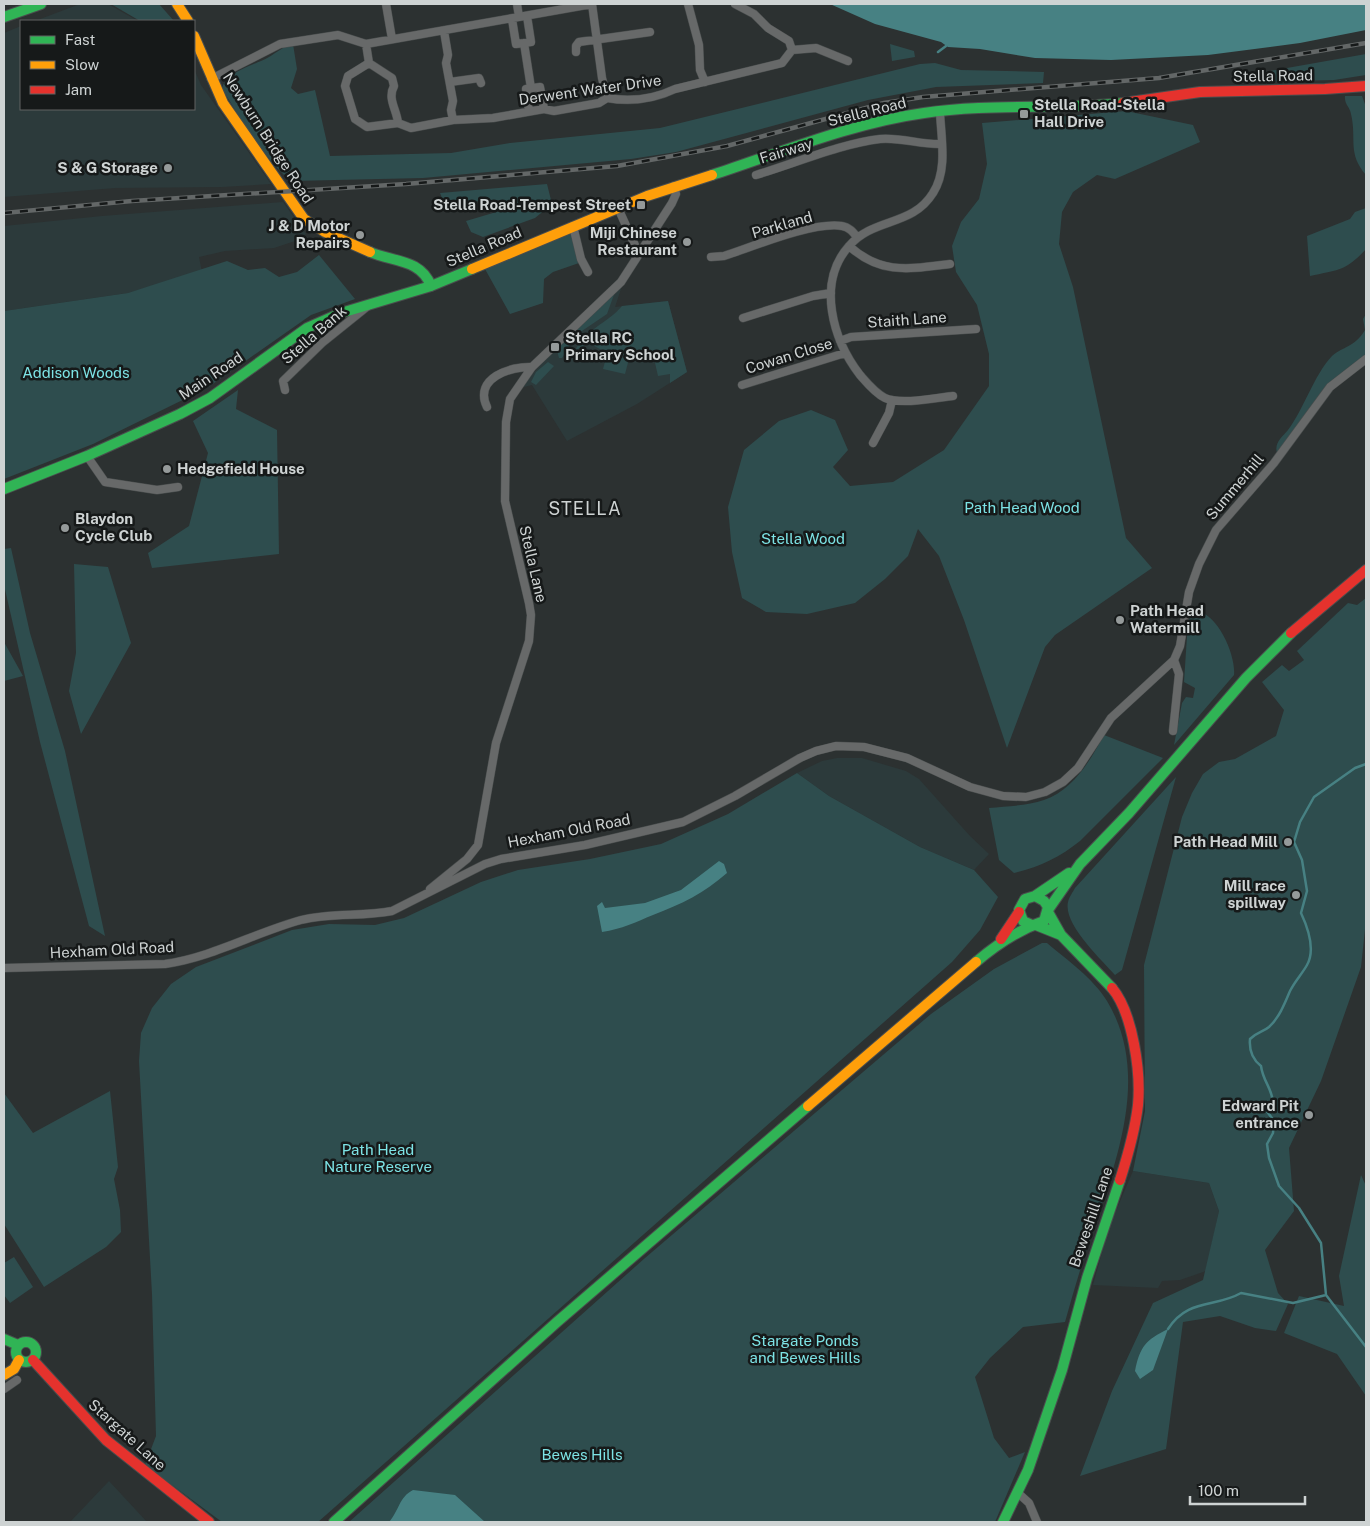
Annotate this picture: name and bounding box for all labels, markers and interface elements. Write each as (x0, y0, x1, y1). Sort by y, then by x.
legend (20, 20, 195, 110)
text: Fast (65, 31, 95, 48)
text: Slow (65, 56, 100, 73)
street label: Stella Road (1233, 66, 1313, 85)
street label: Newburn Bridge Road (220, 69, 317, 206)
street label: Derwent Water Drive (518, 71, 662, 108)
text: Jam (65, 81, 92, 98)
street label: Stella Road (826, 94, 908, 129)
place label: Stella Road-Stella Hall Drive (1034, 96, 1165, 130)
marker: Stella Road-Stella Hall Drive (1018, 108, 1030, 120)
street label: Fairway (757, 134, 814, 167)
place label: S & G Storage (57, 159, 158, 176)
marker: S & G Storage (162, 162, 174, 174)
place label: Stella Road-Tempest Street (433, 196, 631, 213)
marker: Stella Road-Tempest Street (635, 199, 647, 211)
street label: Parkland (750, 208, 814, 241)
place label: J & D Motor Repairs (269, 217, 350, 251)
street label: Stella Road (444, 223, 524, 270)
place label: Miji Chinese Restaurant (590, 224, 677, 258)
marker: J & D Motor Repairs (354, 229, 366, 241)
marker: Miji Chinese Restaurant (681, 236, 693, 248)
street label: Stella Bank (278, 302, 349, 367)
street label: Staith Lane (867, 308, 947, 331)
place label: Stella RC Primary School (565, 329, 675, 363)
street label: Cowan Close (743, 334, 834, 377)
marker: Stella RC Primary School (549, 341, 561, 353)
street label: Main Road (176, 348, 246, 403)
park label: Addison Woods (22, 364, 130, 381)
street label: Summerhill (1202, 450, 1267, 523)
place label: Hedgefield House (177, 460, 305, 477)
marker: Hedgefield House (161, 463, 173, 475)
district label: STELLA (548, 498, 622, 519)
park label: Path Head Wood (964, 499, 1080, 516)
place label: Blaydon Cycle Club (75, 510, 152, 544)
marker: Blaydon Cycle Club (59, 522, 71, 534)
street label: Stella Lane (516, 524, 551, 604)
park label: Stella Wood (761, 530, 845, 547)
place label: Path Head Watermill (1130, 602, 1204, 636)
marker: Path Head Watermill (1114, 614, 1126, 626)
street label: Hexham Old Road (506, 810, 632, 851)
place label: Path Head Mill (1173, 833, 1278, 850)
marker: Path Head Mill (1282, 836, 1294, 848)
place label: Mill race spillway (1224, 877, 1287, 911)
marker: Mill race spillway (1290, 889, 1302, 901)
street label: Hexham Old Road (49, 938, 175, 961)
place label: Edward Pit entrance (1222, 1097, 1299, 1131)
marker: Edward Pit entrance (1303, 1109, 1315, 1121)
park label: Path Head Nature Reserve (324, 1141, 432, 1175)
street label: Beweshill Lane (1065, 1164, 1116, 1269)
park label: Stargate Ponds and Bewes Hills (750, 1332, 860, 1366)
street label: Stargate Lane (85, 1395, 169, 1474)
park label: Bewes Hills (541, 1446, 623, 1463)
scale bar (1190, 1474, 1305, 1506)
text: 100 m (1198, 1482, 1239, 1499)

